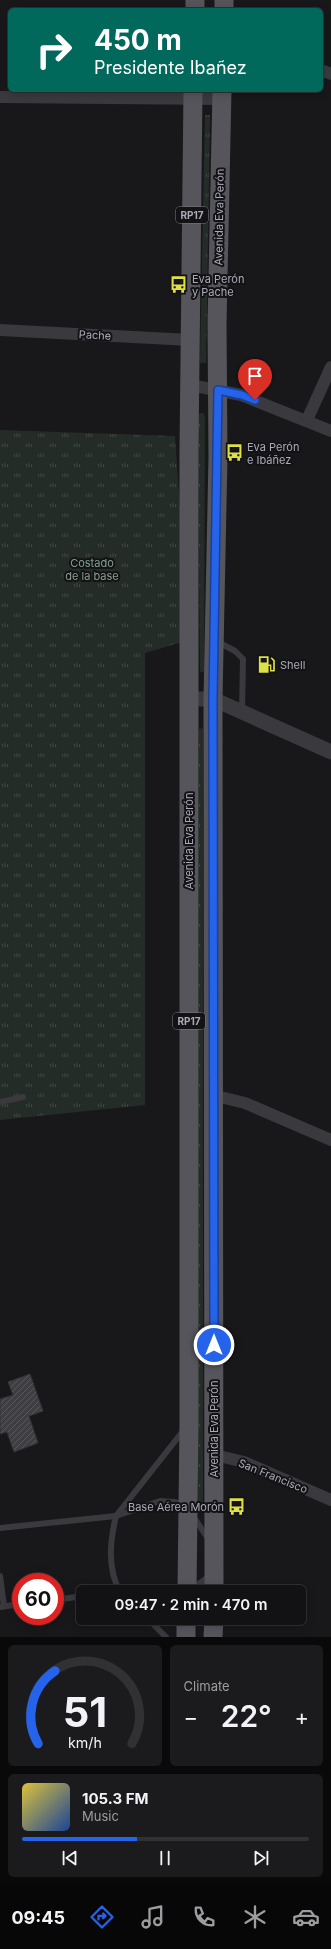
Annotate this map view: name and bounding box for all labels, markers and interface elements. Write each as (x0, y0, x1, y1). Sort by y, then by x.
text: 450 m (94, 23, 182, 57)
icon: right (28, 24, 80, 76)
text: Presidente Ibañez (94, 57, 247, 78)
street label: Avenida Eva Perón (211, 168, 227, 266)
road number: RP17 (176, 207, 208, 223)
place label: Eva Perón y Pache (192, 272, 244, 299)
bus stop icon: Eva Perón y Pache (169, 275, 189, 295)
street label: Pache (78, 327, 112, 343)
pin (238, 359, 272, 400)
icon: arrive (244, 365, 266, 387)
place label: Eva Perón e Ibáñez (247, 440, 299, 467)
bus stop icon: Eva Perón e Ibáñez (224, 443, 244, 463)
park label: Costado de la base (65, 556, 119, 583)
fuel station icon: Shell (257, 655, 277, 675)
place label: Shell (280, 658, 305, 672)
street label: Avenida Eva Perón (182, 793, 196, 889)
road number: RP17 (173, 1013, 205, 1029)
position arrow (193, 1324, 235, 1366)
street label: Avenida Eva Perón (207, 1381, 221, 1477)
street label: San Francisco (236, 1456, 310, 1496)
bus stop icon: Base Aérea Morón (227, 1497, 247, 1517)
place label: Base Aérea Morón (128, 1500, 224, 1514)
speed limit sign: 60 (12, 1573, 64, 1625)
text: 09:47 · 2 min · 470 m (115, 1595, 267, 1614)
text: Climate (184, 1678, 230, 1694)
text: 51 (62, 1686, 107, 1736)
text: 22° (221, 1698, 272, 1734)
text: − (184, 1704, 198, 1730)
text: + (294, 1704, 309, 1730)
text: km/h (68, 1733, 102, 1750)
text: 105.3 FM (82, 1789, 149, 1808)
text: Music (82, 1808, 119, 1824)
icon: previous (59, 1847, 81, 1869)
icon: pause (154, 1847, 176, 1869)
icon: next (250, 1847, 272, 1869)
icon: directions (88, 1903, 116, 1931)
icon: music (139, 1903, 167, 1931)
icon: phone (190, 1903, 218, 1931)
icon: climate (241, 1903, 269, 1931)
icon: car (292, 1903, 320, 1931)
text: 09:45 (11, 1907, 65, 1928)

